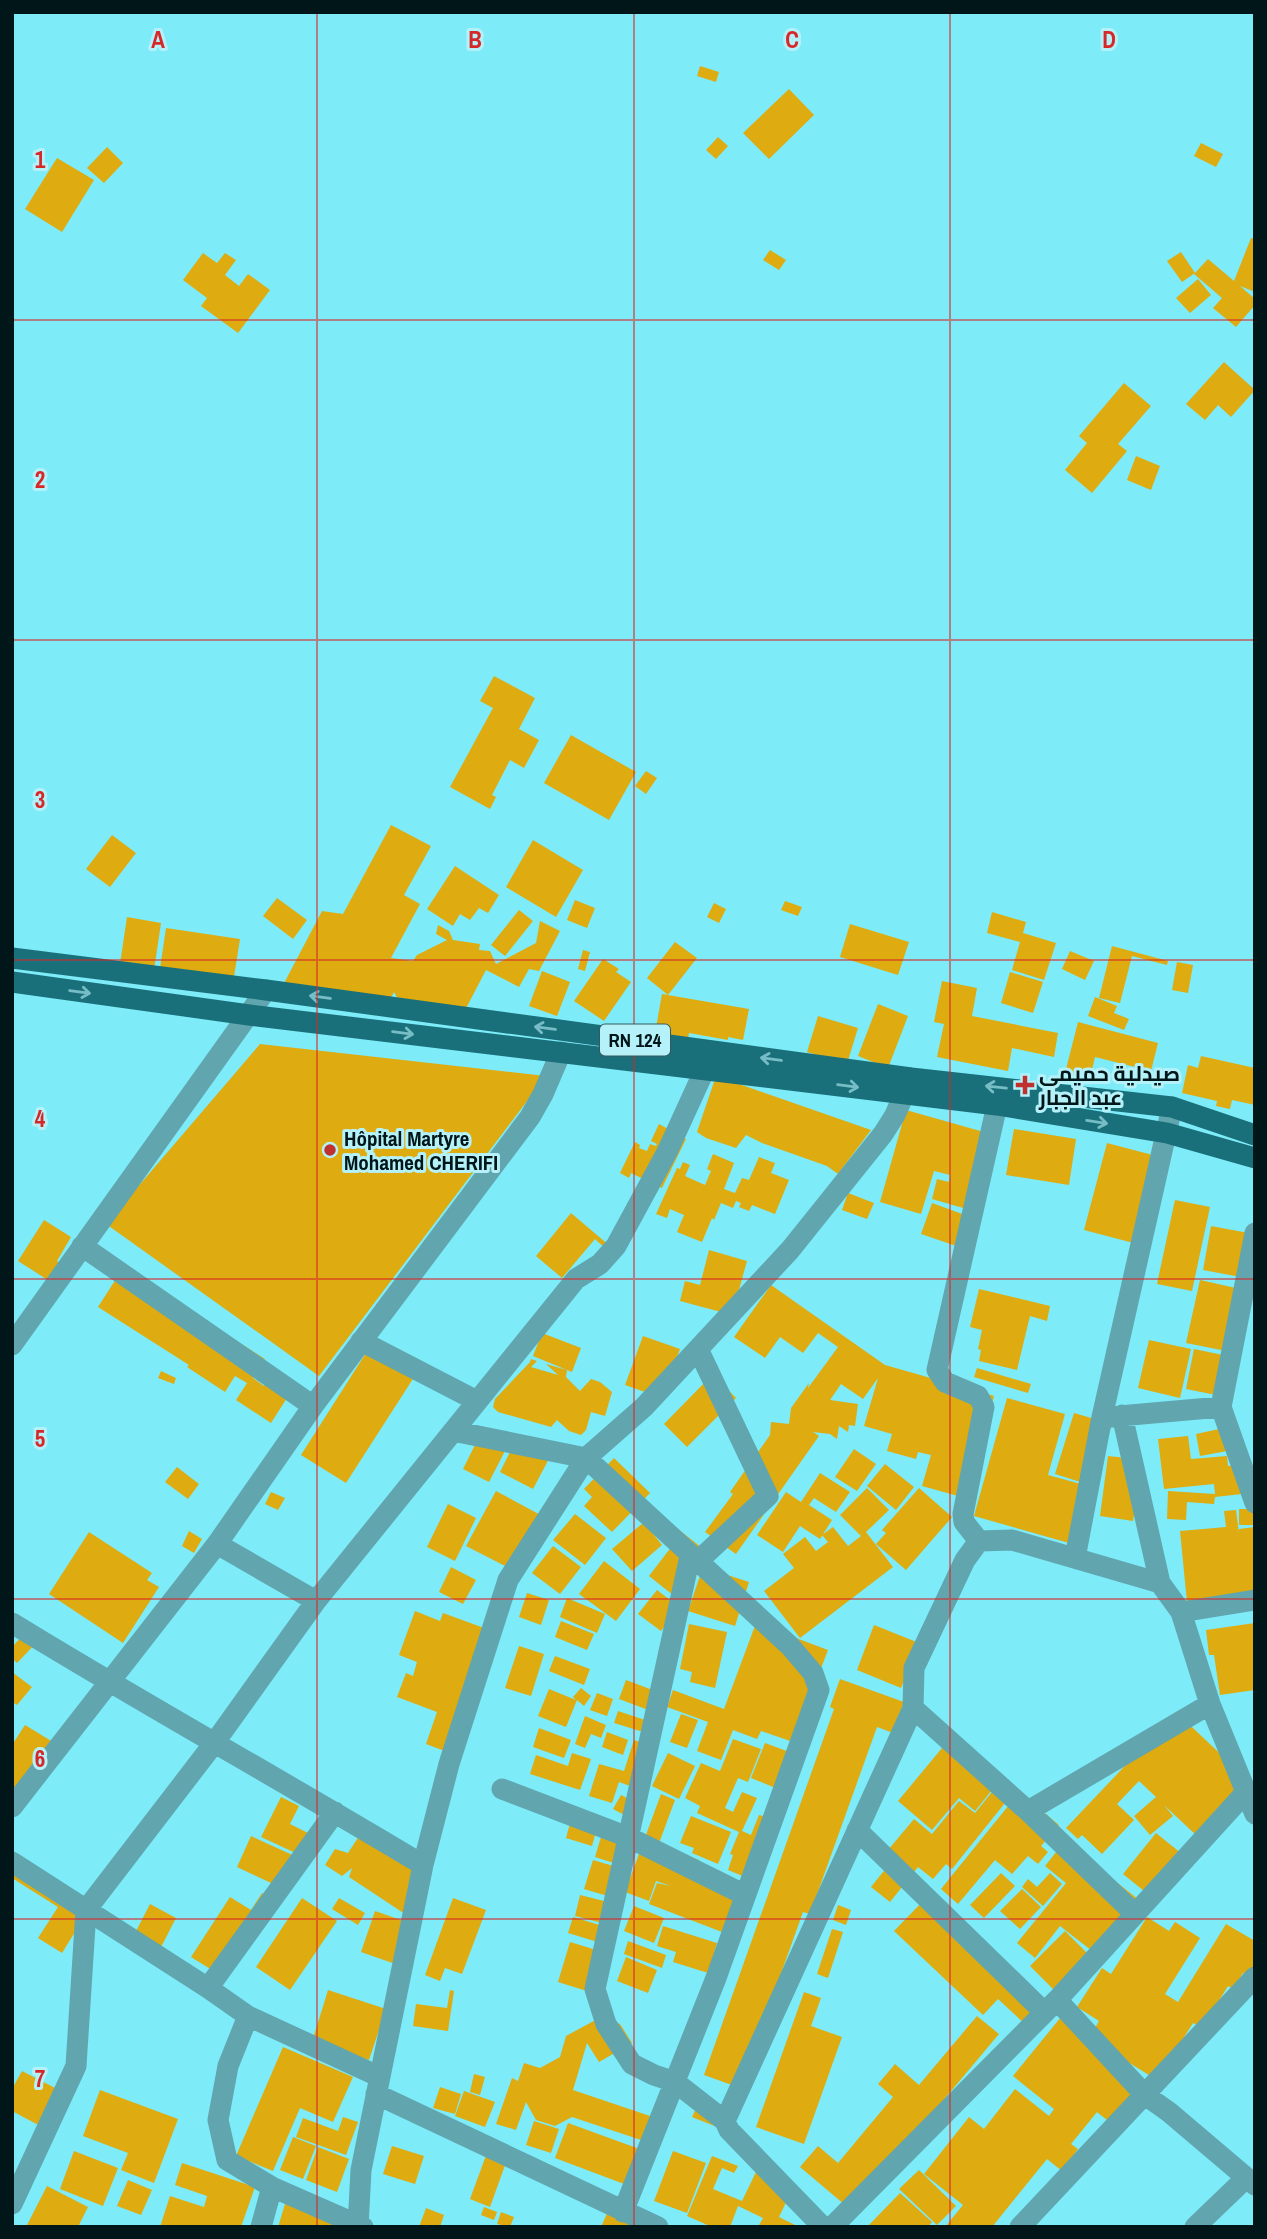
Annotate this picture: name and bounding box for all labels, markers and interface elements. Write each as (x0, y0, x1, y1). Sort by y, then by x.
text: A (151, 24, 165, 55)
text: B (468, 24, 482, 55)
text: C (785, 24, 799, 55)
text: D (1102, 24, 1116, 55)
text: 1 (35, 144, 46, 175)
text: 2 (35, 464, 45, 495)
text: 3 (35, 784, 45, 815)
one-way arrow (68, 985, 91, 998)
one-way arrow (309, 991, 332, 1004)
one-way arrow (534, 1021, 557, 1034)
road number: RN 124 (600, 1024, 670, 1056)
one-way arrow (391, 1027, 414, 1040)
one-way arrow (760, 1052, 782, 1065)
place label: صيدلية حميمي عبد الجبار (1038, 1059, 1180, 1112)
marker: صيدلية حميمي عبد الجبار (1017, 1077, 1033, 1093)
one-way arrow (836, 1080, 858, 1093)
one-way arrow (985, 1081, 1008, 1094)
text: 4 (35, 1103, 46, 1134)
one-way arrow (1085, 1115, 1108, 1128)
place label: Hôpital Martyre Mohamed CHERIFI (344, 1124, 498, 1177)
marker: Hôpital Martyre Mohamed CHERIFI (322, 1142, 338, 1158)
text: 5 (35, 1423, 45, 1454)
text: 6 (35, 1743, 45, 1774)
text: 7 (35, 2063, 45, 2094)

